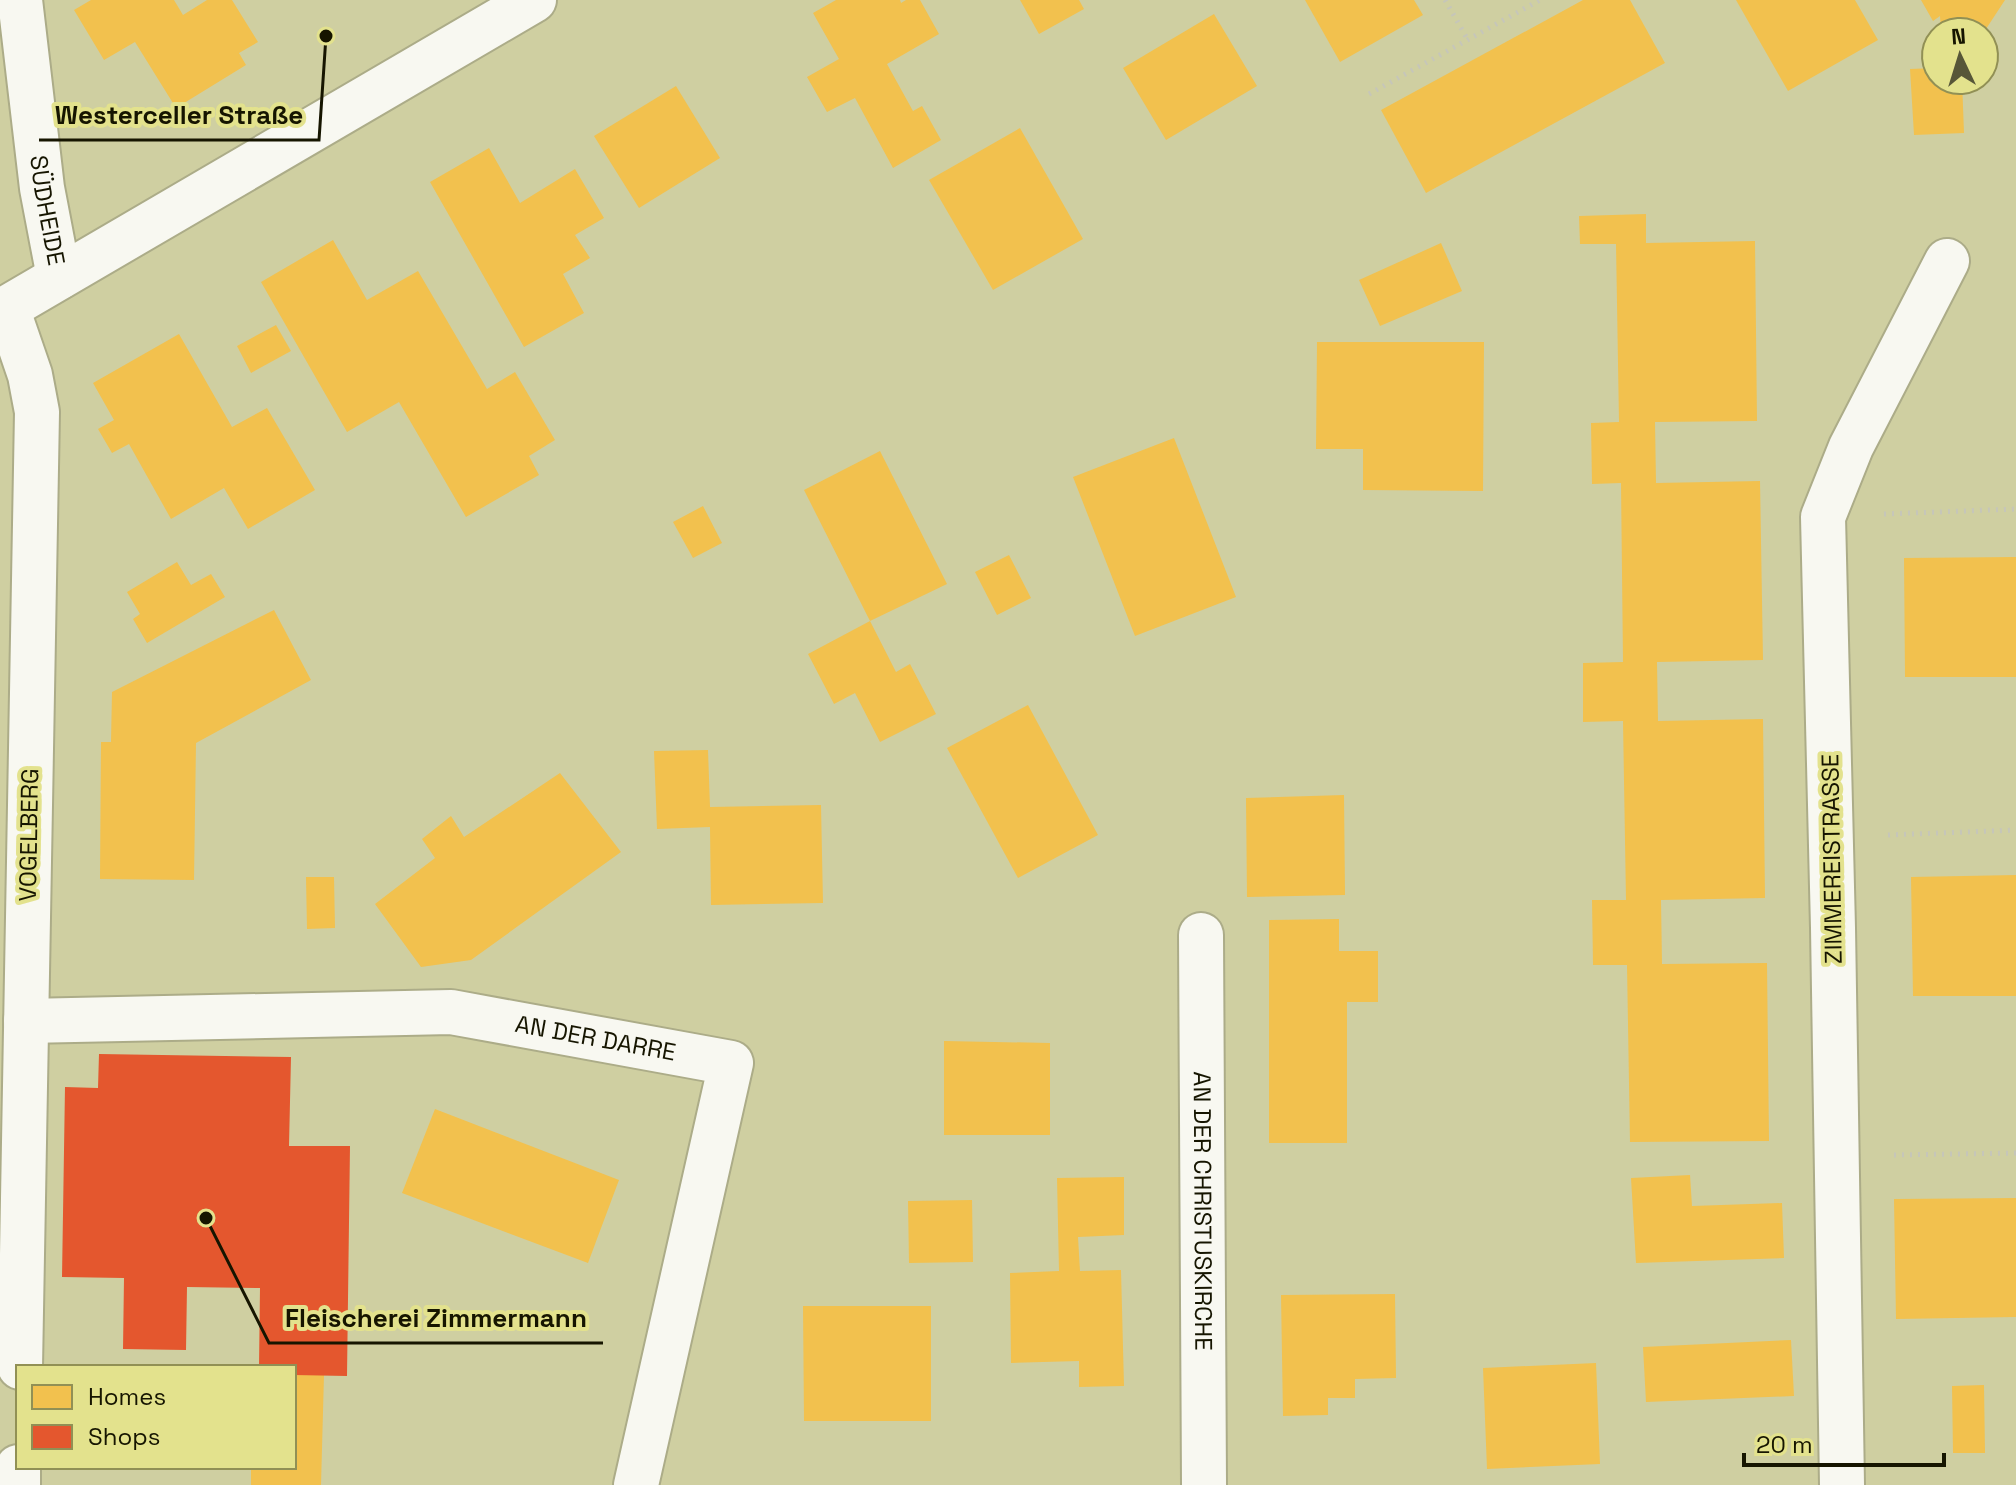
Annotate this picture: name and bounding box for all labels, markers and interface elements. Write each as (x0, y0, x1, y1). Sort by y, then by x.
north arrow (1920, 16, 2000, 96)
text: N (1950, 22, 1967, 51)
callout: Westerceller Straße (39, 90, 319, 140)
text: Westerceller Straße (55, 98, 303, 132)
street label: SÜDHEIDE (23, 153, 72, 268)
street label: ZIMMEREISTRASSE (1814, 754, 1849, 965)
street label: VOGELBERG (12, 768, 45, 902)
street label: AN DER DARRE (513, 1008, 678, 1068)
street label: AN DER CHRISTUSKIRCHE (1187, 1071, 1219, 1351)
callout: Fleischerei Zimmermann (269, 1293, 603, 1343)
text: Fleischerei Zimmermann (285, 1301, 587, 1335)
legend (16, 1365, 296, 1469)
text: Homes (88, 1381, 166, 1412)
scale bar (1744, 1417, 1944, 1467)
text: Shops (88, 1421, 160, 1452)
text: 20 m (1756, 1429, 1813, 1460)

